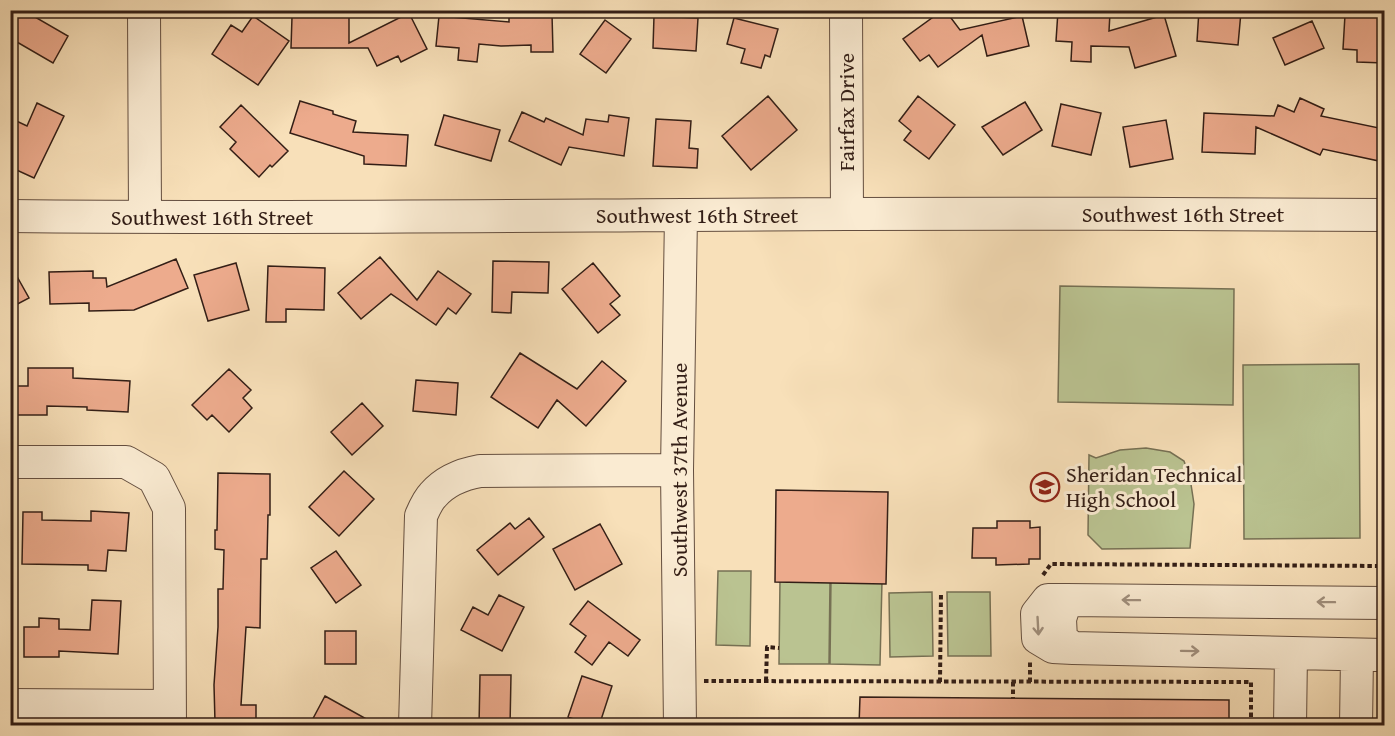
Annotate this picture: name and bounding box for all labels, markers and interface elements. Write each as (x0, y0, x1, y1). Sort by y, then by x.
street label: Fairfax Drive (830, 53, 862, 171)
street label: Southwest 16th Street (1082, 198, 1285, 230)
street label: Southwest 16th Street (596, 199, 799, 231)
street label: Southwest 16th Street (111, 201, 314, 233)
street label: Southwest 37th Avenue (663, 363, 695, 577)
place label: Sheridan Technical High School (1066, 458, 1242, 515)
school or university icon: Sheridan Technical High School (1029, 471, 1061, 503)
one-way arrow (1122, 594, 1142, 606)
one-way arrow (1317, 596, 1337, 608)
one-way arrow (1032, 616, 1043, 636)
one-way arrow (1179, 645, 1199, 656)

